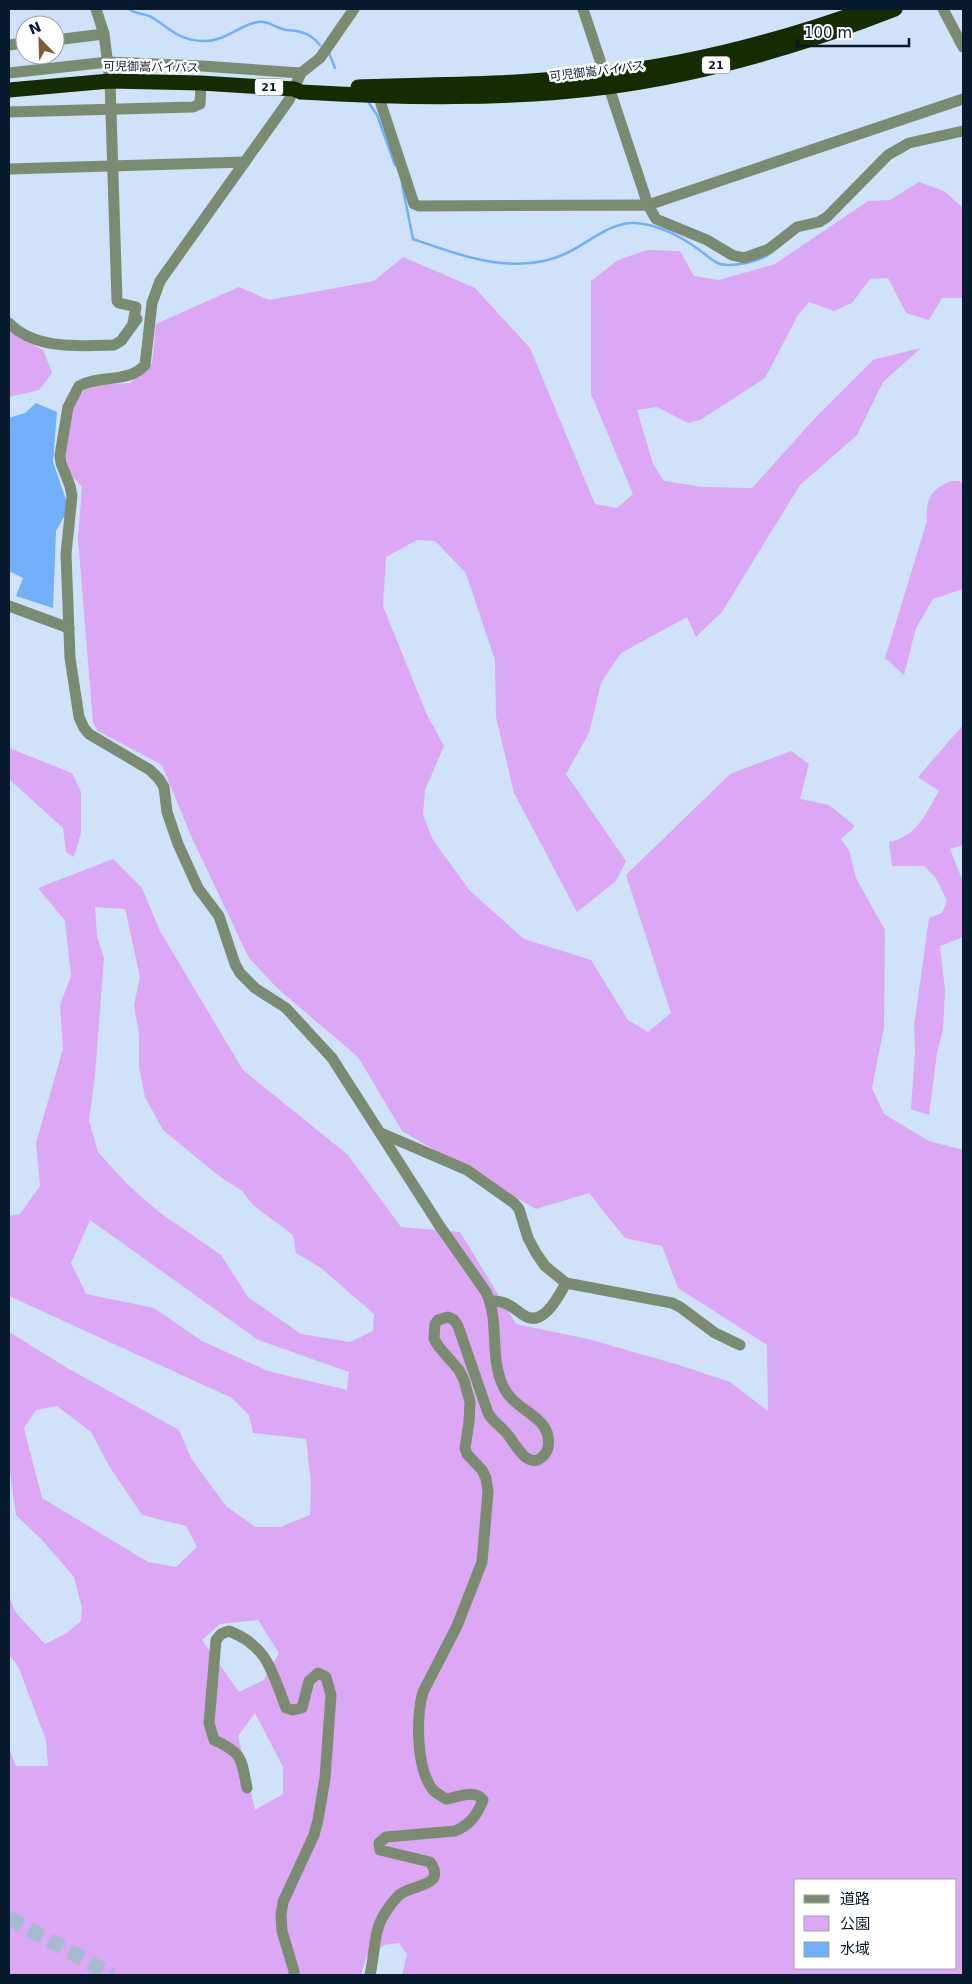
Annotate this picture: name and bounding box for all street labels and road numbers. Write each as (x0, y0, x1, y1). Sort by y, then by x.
road number: 21 (702, 56, 730, 74)
street label: 可児御嵩バイパス (549, 58, 645, 84)
street label: 可児御嵩バイパス (103, 59, 199, 75)
road number: 21 (255, 78, 283, 95)

